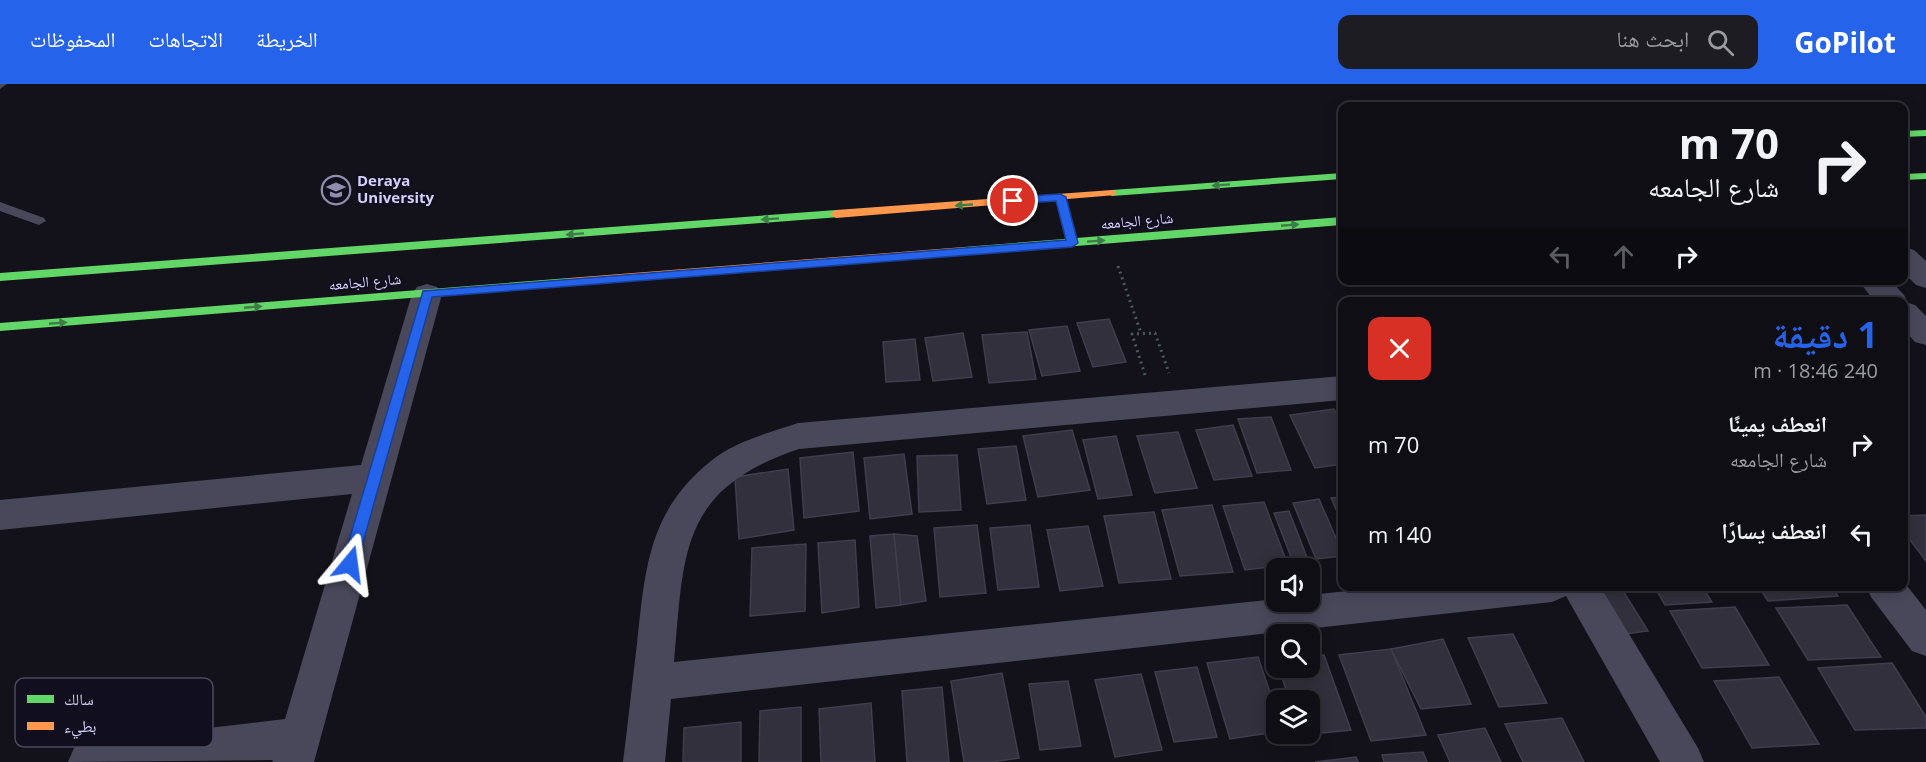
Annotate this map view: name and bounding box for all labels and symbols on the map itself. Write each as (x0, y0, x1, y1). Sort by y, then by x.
place label: Deraya University (357, 170, 435, 207)
school or university icon: Deraya University (320, 174, 352, 206)
pin (987, 175, 1038, 226)
one-way arrow (1212, 181, 1231, 190)
one-way arrow (955, 200, 974, 209)
street label: شارع الجامعه (1100, 207, 1174, 234)
one-way arrow (760, 214, 779, 224)
one-way arrow (1281, 220, 1300, 230)
one-way arrow (566, 229, 585, 239)
one-way arrow (1087, 237, 1106, 246)
street label: شارع الجامعه (328, 268, 402, 295)
one-way arrow (243, 303, 262, 312)
one-way arrow (49, 318, 68, 328)
position arrow (318, 532, 382, 596)
legend (15, 678, 213, 747)
text: سالك (64, 688, 94, 710)
text: بطيء (64, 715, 96, 739)

